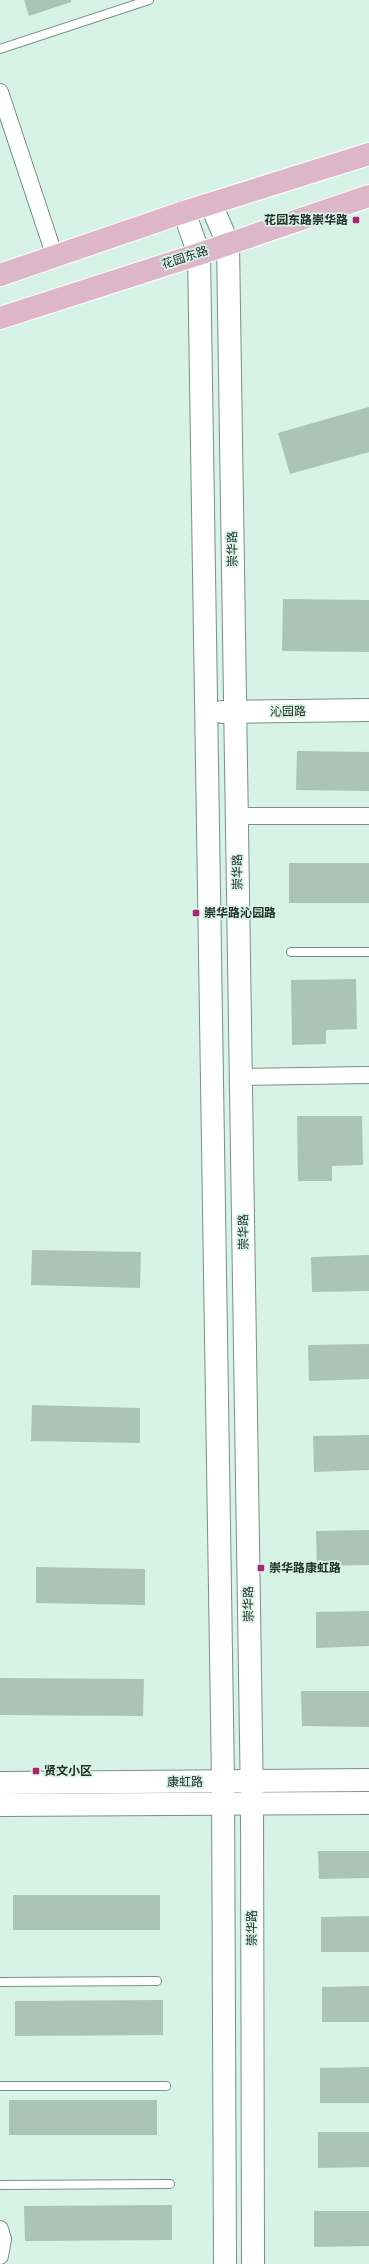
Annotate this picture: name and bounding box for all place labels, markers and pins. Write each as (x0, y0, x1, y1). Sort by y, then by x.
place label: 花园东路崇华路 (264, 213, 348, 228)
marker: 花园东路崇华路 (351, 215, 361, 225)
place label: 崇华路沁园路 (204, 906, 276, 921)
marker: 崇华路沁园路 (191, 908, 201, 918)
place label: 崇华路康虹路 (269, 1561, 341, 1576)
marker: 崇华路康虹路 (256, 1563, 266, 1573)
place label: 贤文小区 (44, 1764, 92, 1779)
marker: 贤文小区 (31, 1766, 41, 1776)

